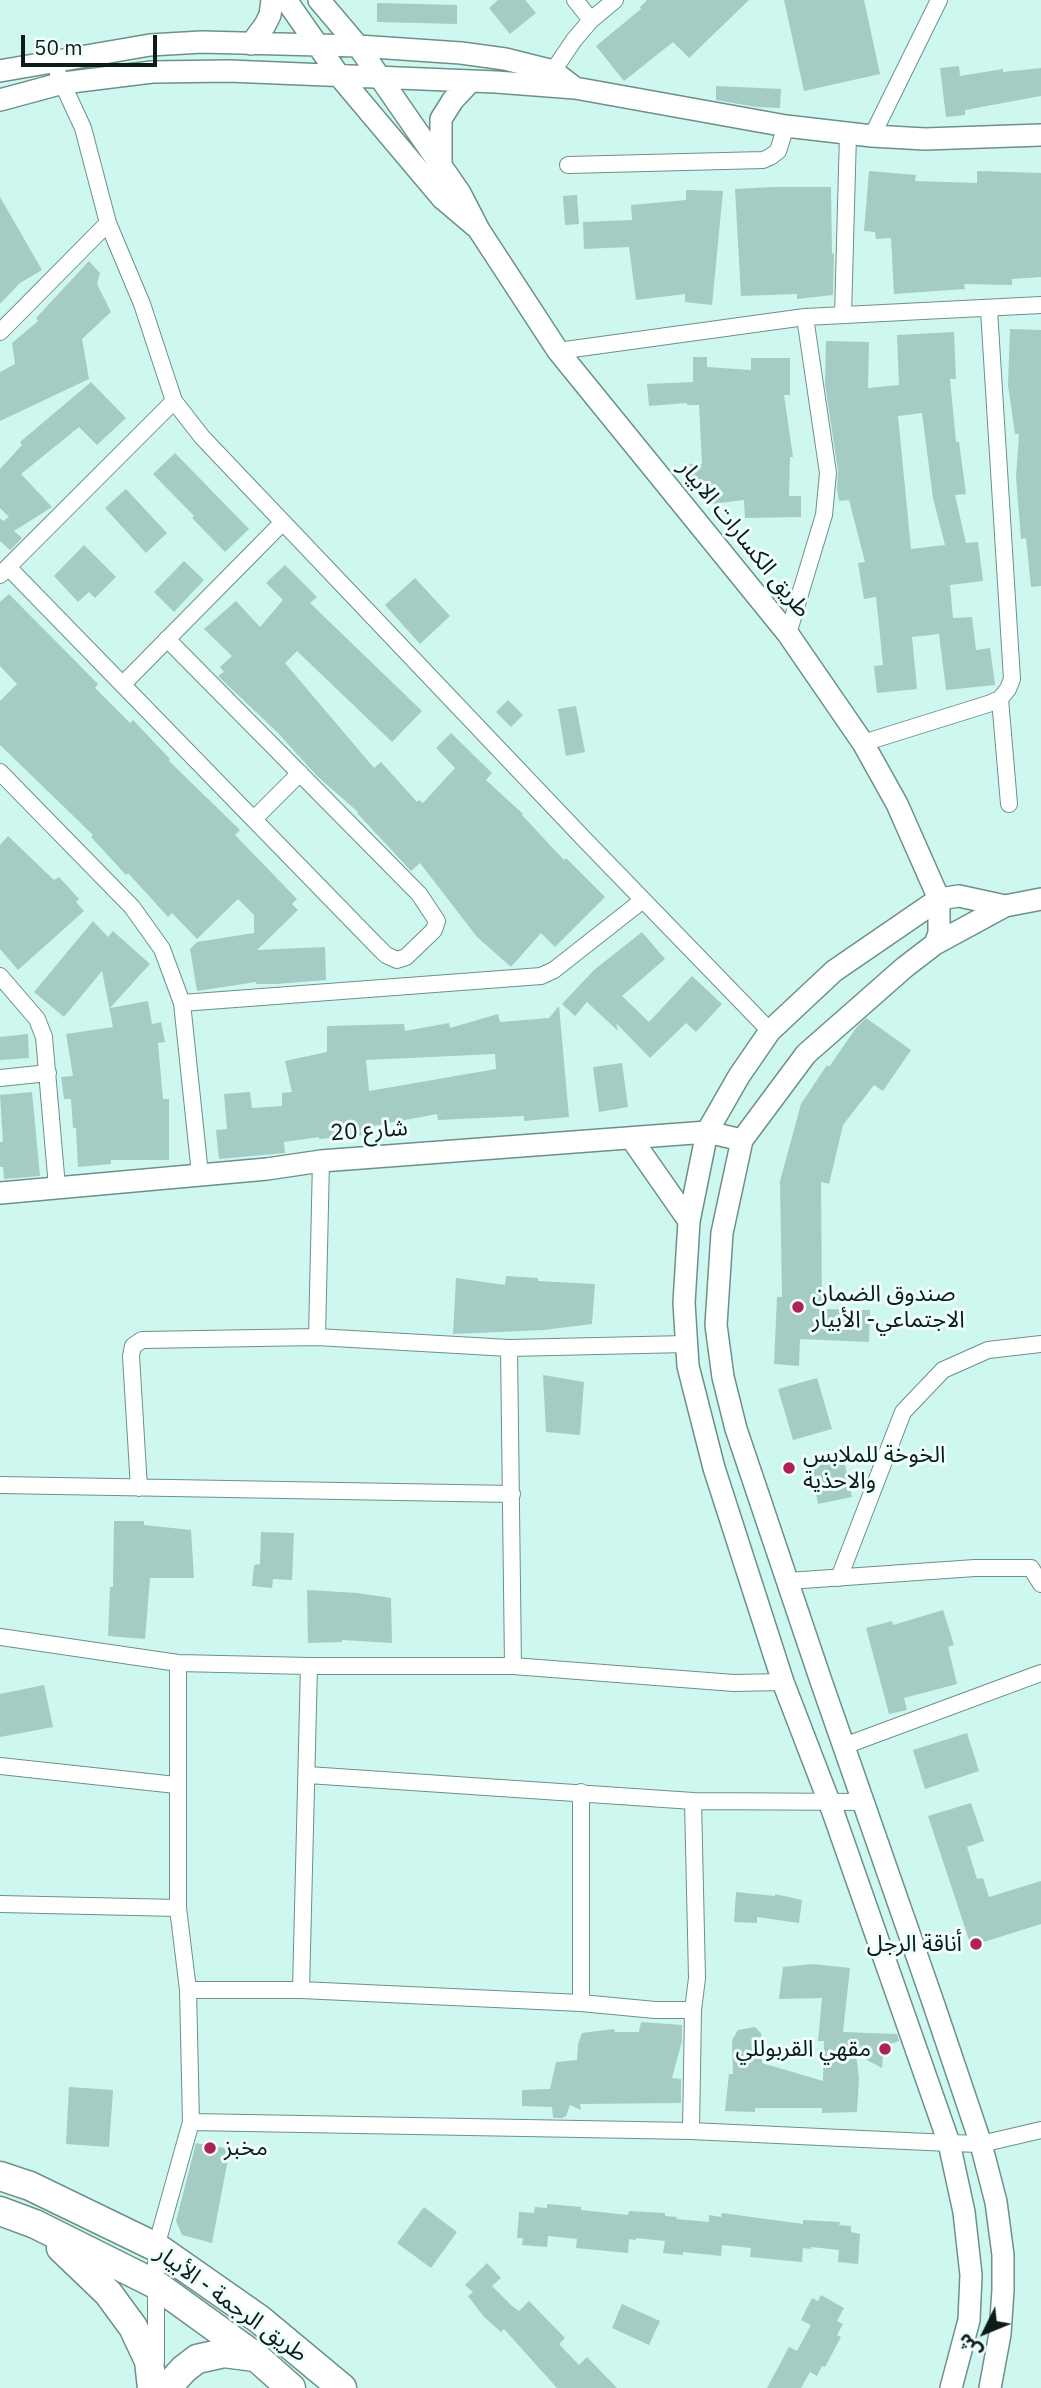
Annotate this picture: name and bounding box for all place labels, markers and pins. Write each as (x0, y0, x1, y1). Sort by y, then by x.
place label: صندوق الضمان الاجتماعي- الأبيار (812, 1280, 965, 1334)
marker: صندوق الضمان الاجتماعي- الأبيار (790, 1299, 806, 1315)
place label: الخوخة للملابس والاحذية (803, 1441, 945, 1495)
marker: الخوخة للملابس والاحذية (781, 1460, 797, 1476)
place label: أناقة الرجل (867, 1930, 962, 1958)
marker: أناقة الرجل (968, 1936, 984, 1952)
place label: مقهي القربوللي (735, 2035, 871, 2063)
marker: مقهي القربوللي (877, 2041, 893, 2057)
place label: مخبز (224, 2134, 268, 2162)
marker: مخبز (202, 2140, 218, 2156)

